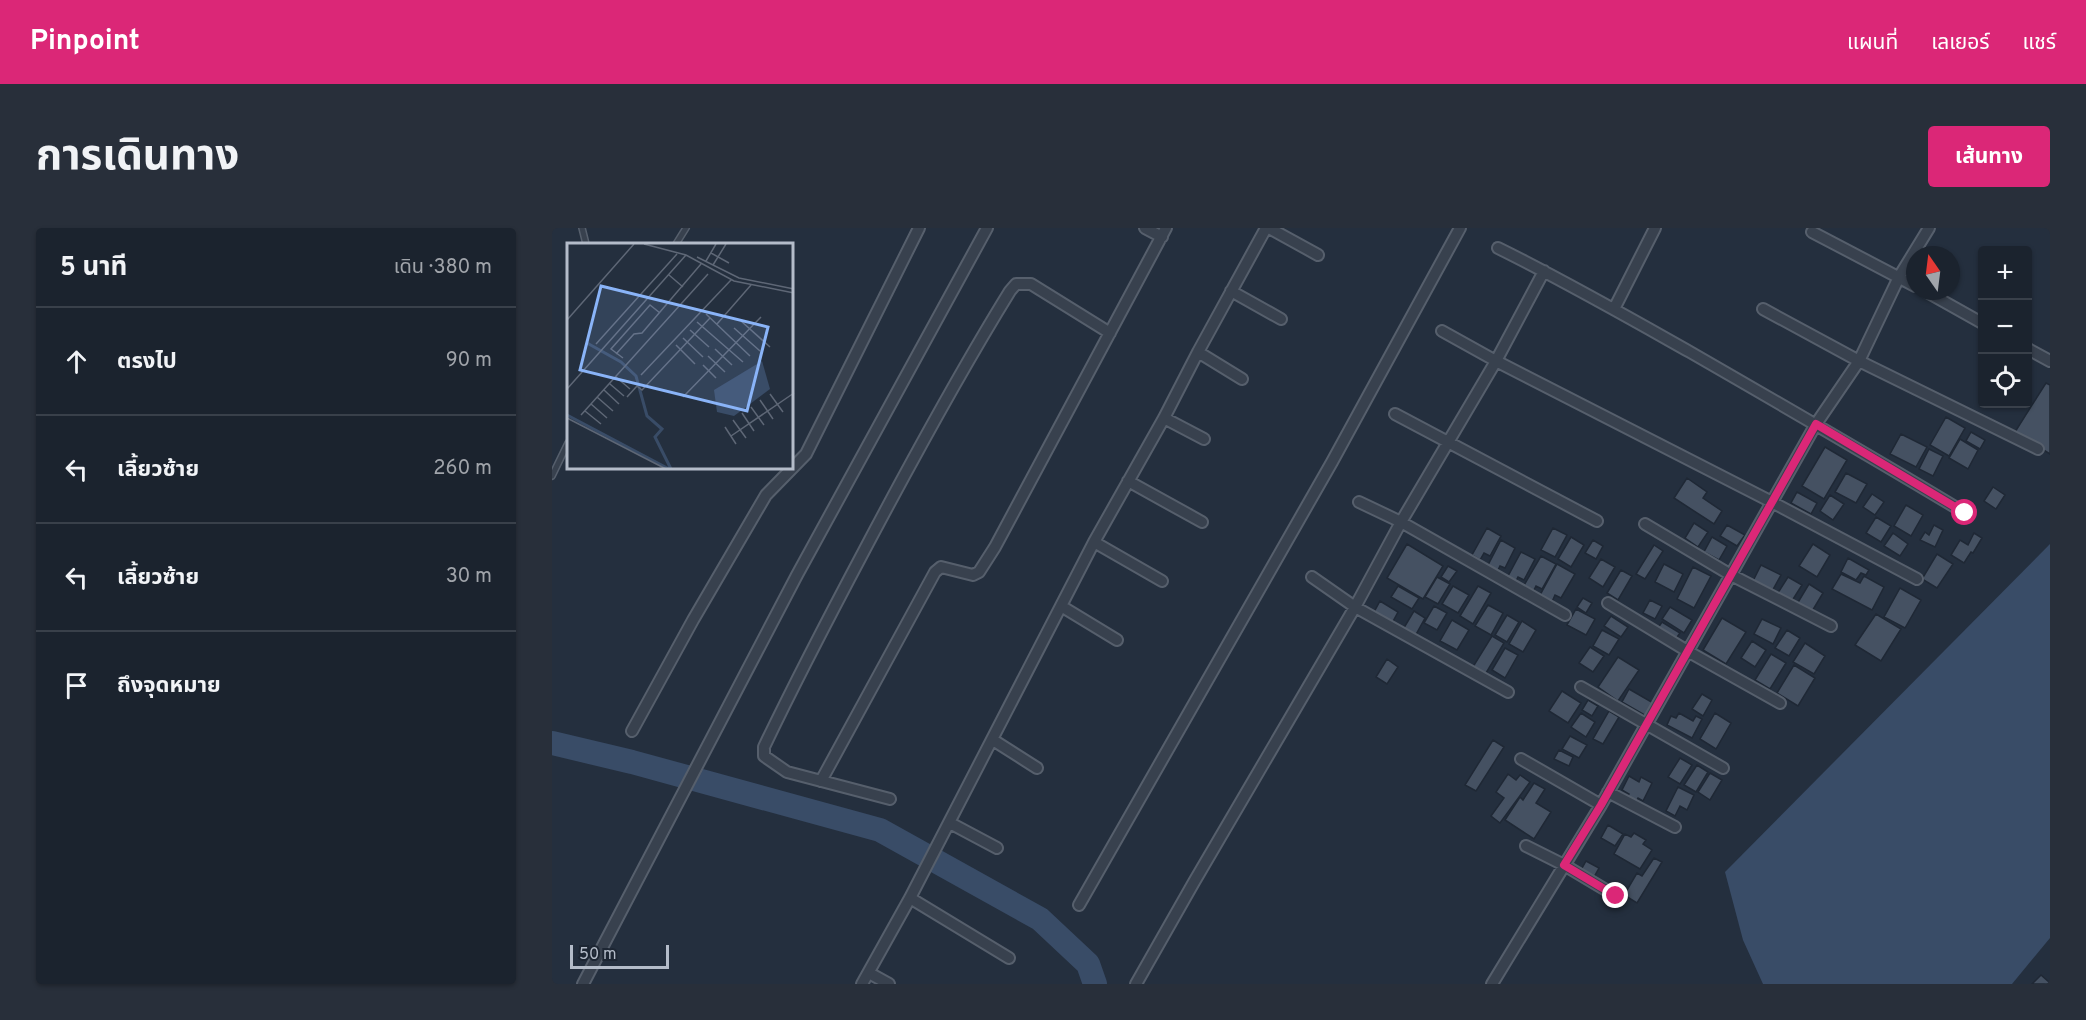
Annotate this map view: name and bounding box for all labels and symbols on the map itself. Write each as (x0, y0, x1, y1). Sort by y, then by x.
inset map (567, 243, 794, 470)
north arrow (1906, 246, 1960, 300)
route start (1951, 499, 1977, 525)
route end (1602, 882, 1628, 908)
scale bar (570, 942, 669, 970)

